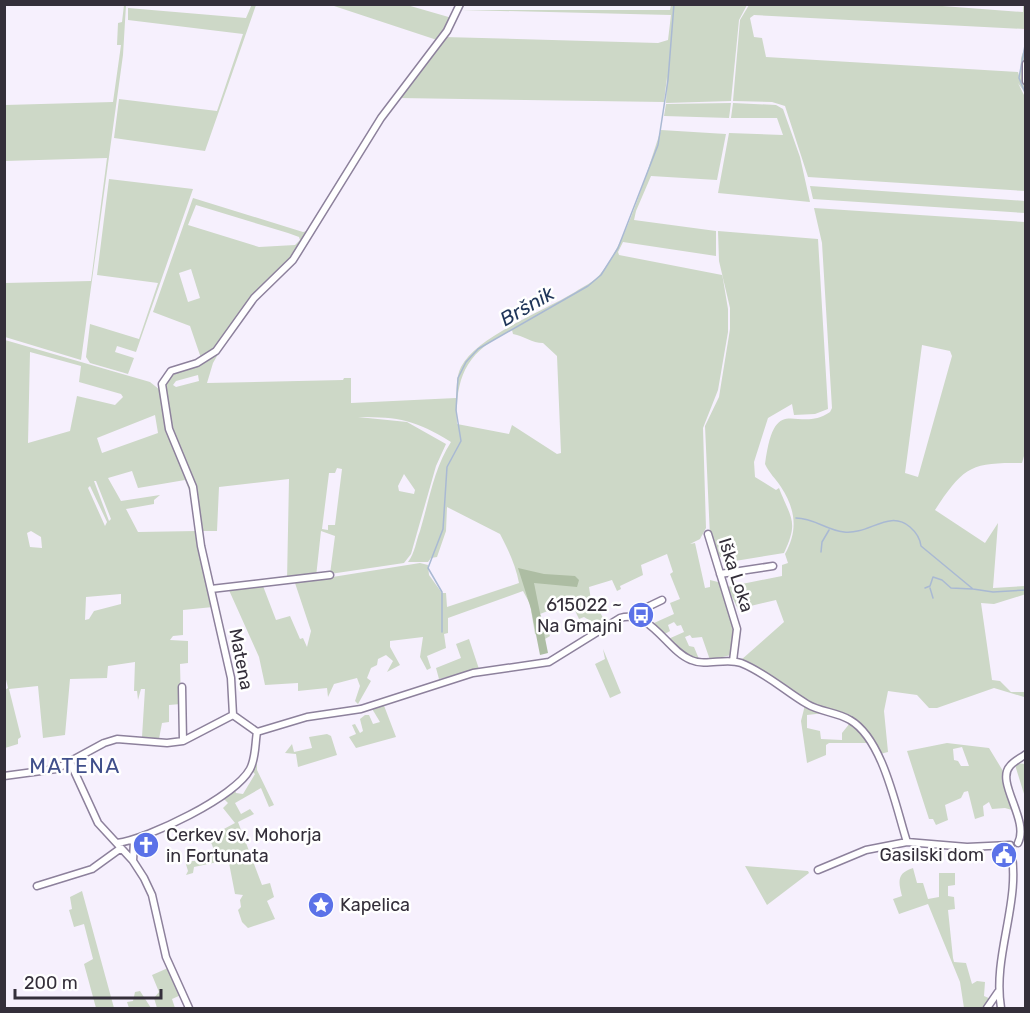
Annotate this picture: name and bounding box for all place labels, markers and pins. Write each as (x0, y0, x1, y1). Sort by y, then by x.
place label: 615022 ~ Na Gmajni (537, 594, 622, 637)
bus stop icon: 615022 ~ Na Gmajni (626, 600, 656, 630)
place label: Cerkev sv. Mohorja in Fortunata (166, 824, 322, 867)
church icon: Cerkev sv. Mohorja in Fortunata (131, 830, 161, 860)
public building icon: Gasilski dom (989, 840, 1019, 870)
place label: Gasilski dom (880, 844, 984, 866)
place icon: Kapelica (306, 890, 336, 920)
place label: Kapelica (340, 894, 410, 916)

